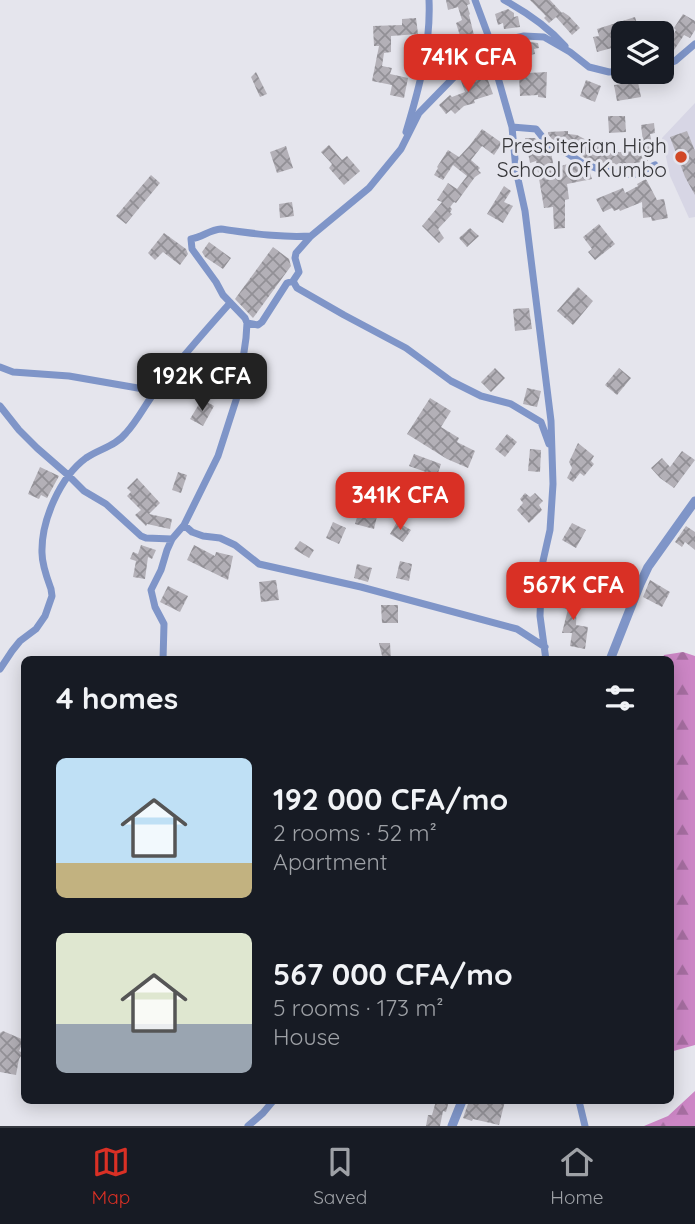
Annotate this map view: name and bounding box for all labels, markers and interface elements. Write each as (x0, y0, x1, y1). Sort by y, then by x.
map controls (611, 21, 674, 84)
button: layers (611, 21, 674, 84)
pin: 741K CFA (396, 34, 540, 94)
text: 741K CFA (420, 42, 516, 71)
place label: Presbiterian High School Of Kumbo (497, 132, 667, 182)
marker: Presbiterian High School Of Kumbo (673, 149, 689, 165)
pin: 192K CFA (130, 354, 274, 413)
text: 192K CFA (153, 361, 251, 390)
pin: 341K CFA (328, 472, 472, 532)
text: 341K CFA (352, 480, 448, 509)
pin: 567K CFA (501, 562, 645, 622)
text: 567K CFA (522, 570, 624, 599)
text: 4 homes (56, 679, 178, 717)
icon: filters (601, 679, 639, 717)
text: 192 000 CFA/mo (273, 780, 508, 818)
icon: home (112, 786, 196, 870)
text: 2 rooms · 52 m² (273, 818, 437, 847)
text: Apartment (273, 847, 387, 876)
text: 567 000 CFA/mo (273, 955, 513, 993)
icon: home (112, 961, 196, 1045)
text: 5 rooms · 173 m² (273, 993, 444, 1022)
text: House (273, 1022, 340, 1051)
tab: Map (91, 1143, 130, 1209)
tab: Saved (313, 1143, 367, 1209)
tab: Home (550, 1143, 604, 1209)

